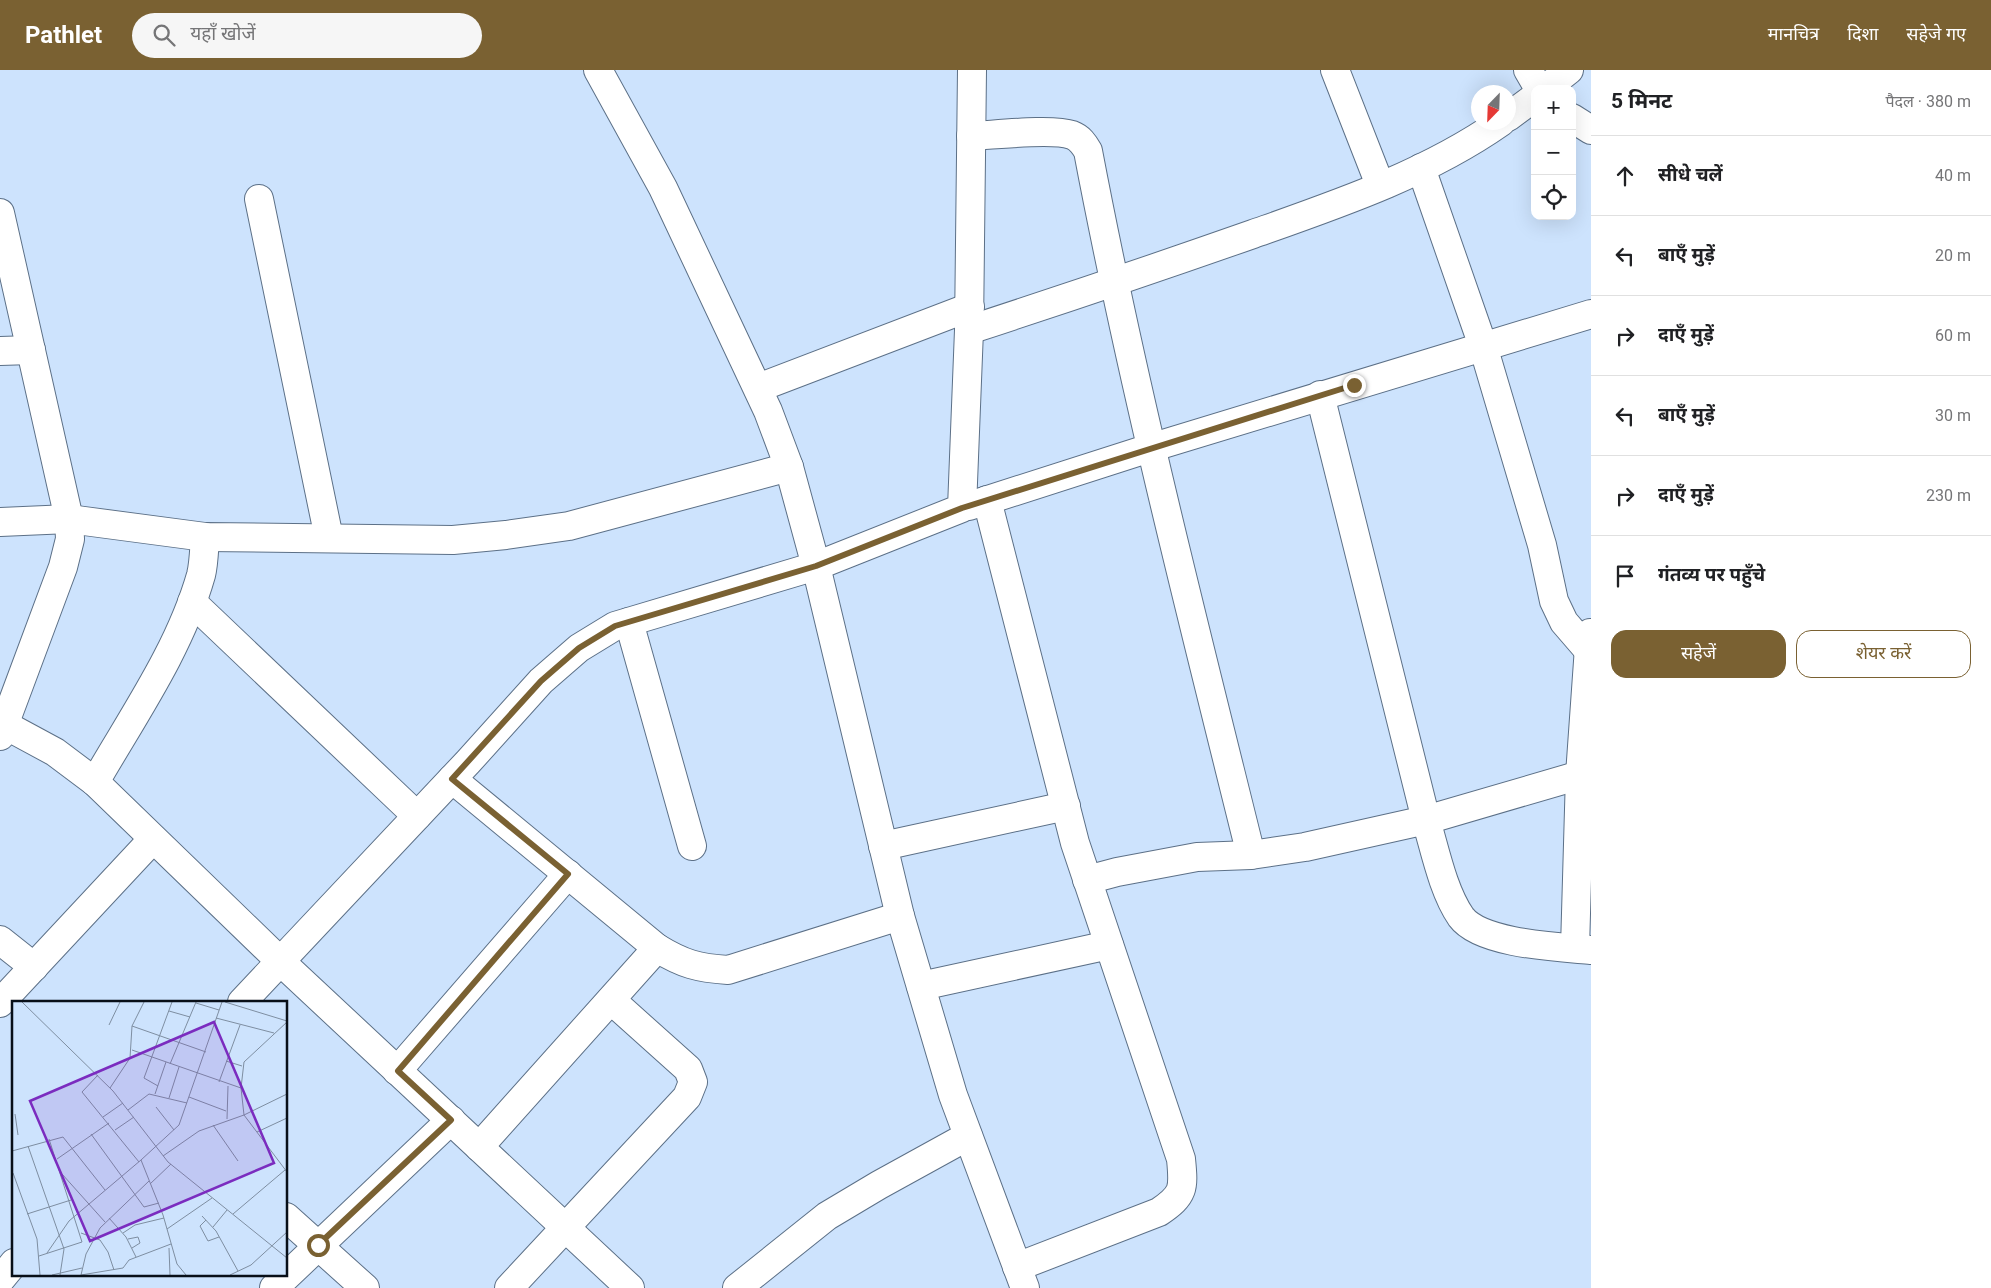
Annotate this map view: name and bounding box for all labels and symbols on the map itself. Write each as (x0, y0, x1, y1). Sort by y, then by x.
north arrow (1471, 85, 1516, 130)
route end (1343, 374, 1366, 397)
inset map (12, 1001, 288, 1276)
route start (307, 1234, 330, 1257)

